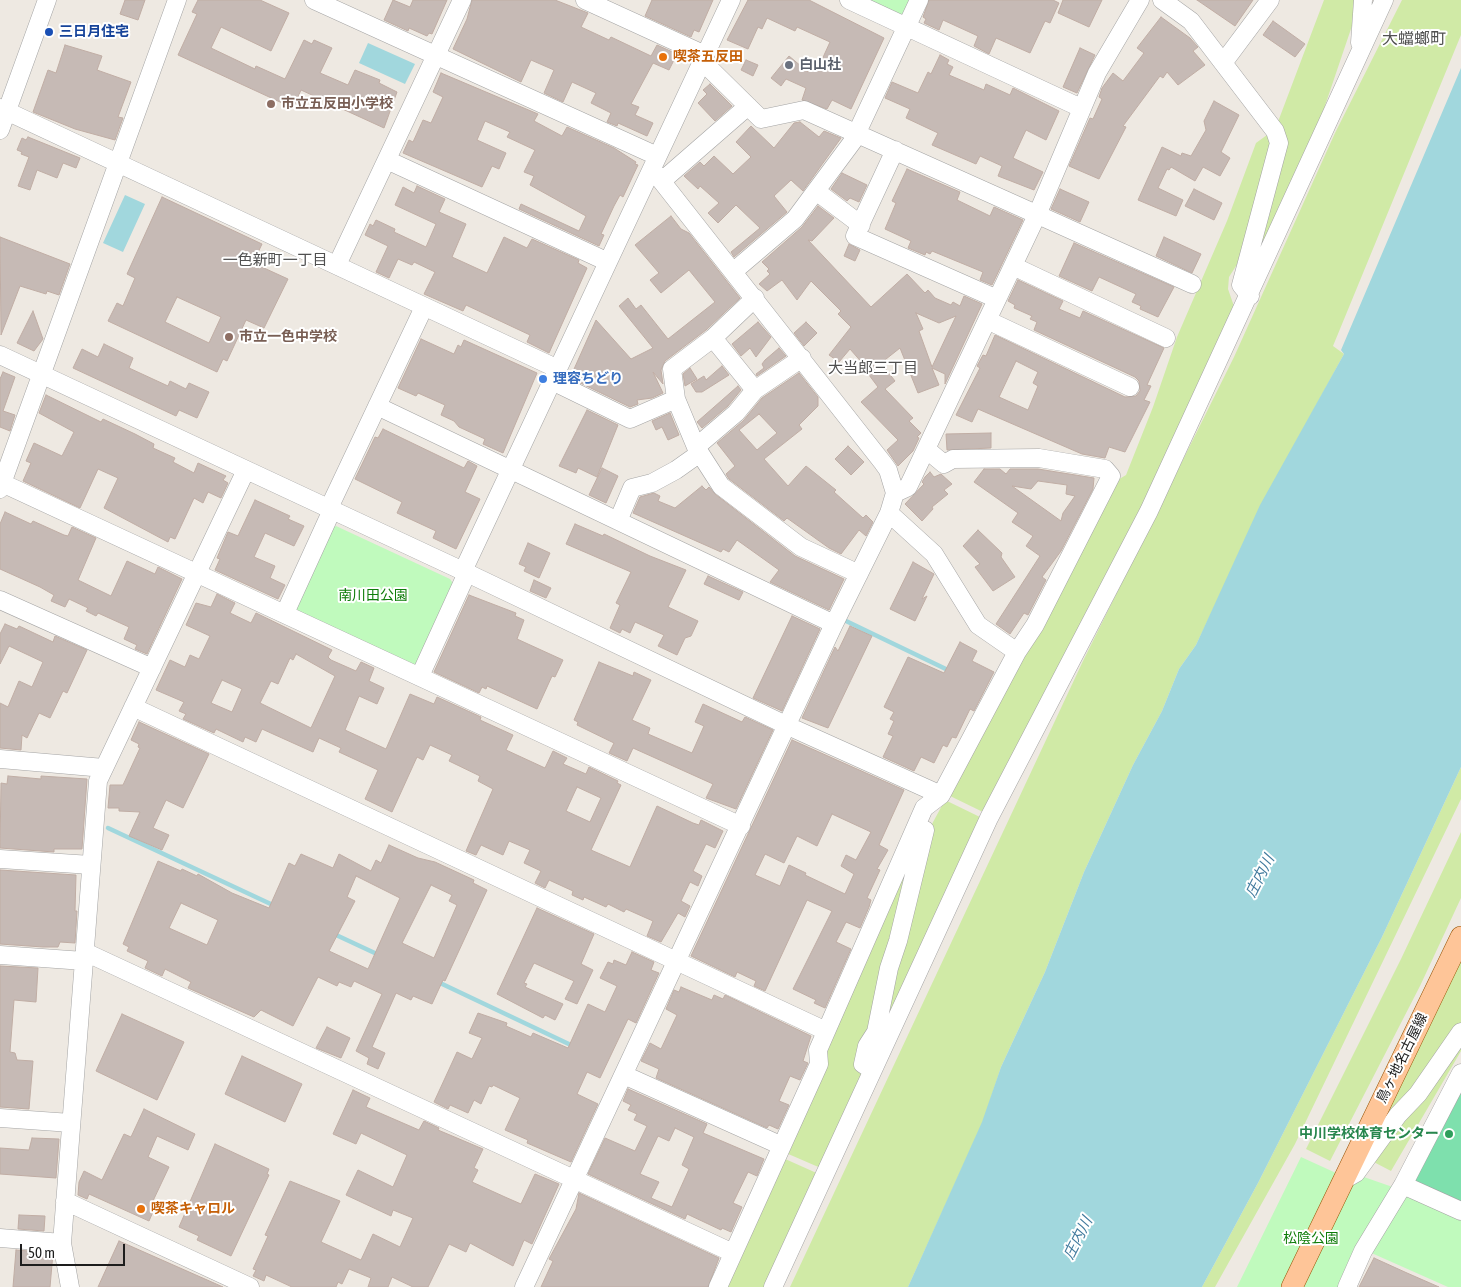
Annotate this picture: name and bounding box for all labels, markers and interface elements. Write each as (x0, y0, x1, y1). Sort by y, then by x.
place label: 三日月住宅 (59, 24, 129, 40)
marker: 三日月住宅 (43, 26, 55, 38)
district label: 大蟷螂町 (1382, 29, 1446, 49)
place label: 喫茶五反田 (673, 49, 743, 65)
marker: 喫茶五反田 (657, 51, 669, 63)
place label: 白山社 (799, 57, 841, 73)
marker: 白山社 (783, 59, 795, 71)
place label: 市立五反田小学校 (281, 96, 393, 112)
marker: 市立五反田小学校 (265, 98, 277, 110)
district label: 一色新町一丁目 (223, 251, 327, 269)
place label: 市立一色中学校 (239, 329, 337, 345)
marker: 市立一色中学校 (223, 331, 235, 343)
district label: 大当郎三丁目 (828, 359, 918, 377)
place label: 理容ちどり (553, 371, 623, 387)
marker: 理容ちどり (537, 373, 549, 385)
park label: 南川田公園 (338, 588, 408, 604)
water label: 庄内川 (1242, 852, 1278, 900)
street label: 鳥ヶ地名古屋線 (1373, 1010, 1431, 1106)
place label: 中川学校体育センター (1299, 1126, 1439, 1142)
marker: 中川学校体育センター (1443, 1128, 1455, 1140)
place label: 喫茶キャロル (151, 1201, 235, 1217)
marker: 喫茶キャロル (135, 1203, 147, 1215)
water label: 庄内川 (1060, 1214, 1096, 1262)
park label: 松陰公園 (1283, 1231, 1339, 1247)
scale bar (22, 1234, 128, 1266)
text: 50 m (28, 1244, 55, 1261)

